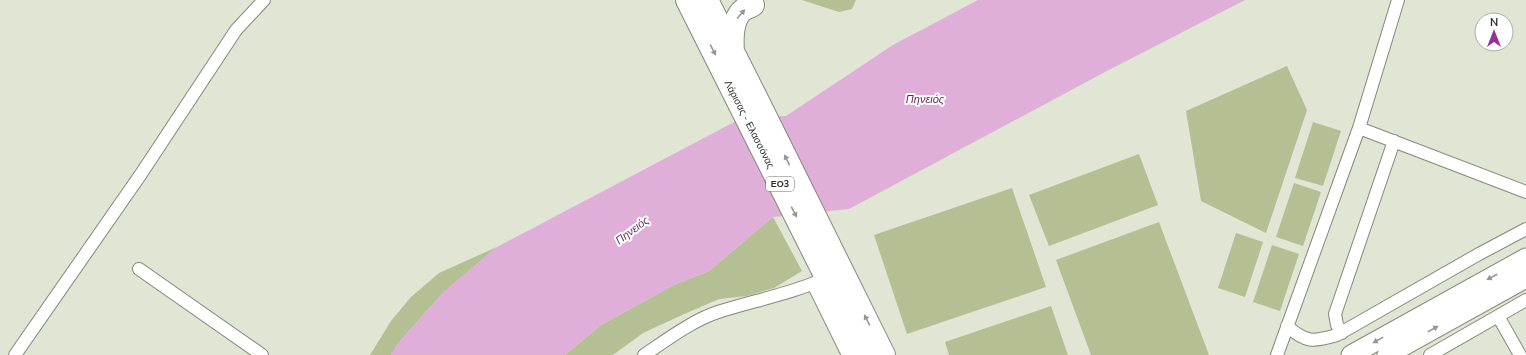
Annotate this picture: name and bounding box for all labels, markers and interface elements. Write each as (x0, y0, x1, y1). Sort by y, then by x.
one-way arrow (737, 9, 746, 19)
north arrow (1474, 12, 1514, 52)
text: N (1490, 15, 1498, 30)
one-way arrow (709, 44, 716, 56)
street label: Λάρισας - Ελασσόνας (721, 78, 778, 171)
water label: Πηνειός (906, 92, 945, 107)
one-way arrow (784, 155, 790, 166)
road number: ΕΟ3 (766, 177, 794, 191)
one-way arrow (791, 207, 798, 218)
water label: Πηνειός (612, 212, 653, 248)
one-way arrow (1486, 273, 1498, 280)
one-way arrow (864, 314, 870, 326)
one-way arrow (1428, 326, 1439, 333)
one-way arrow (1372, 337, 1384, 343)

